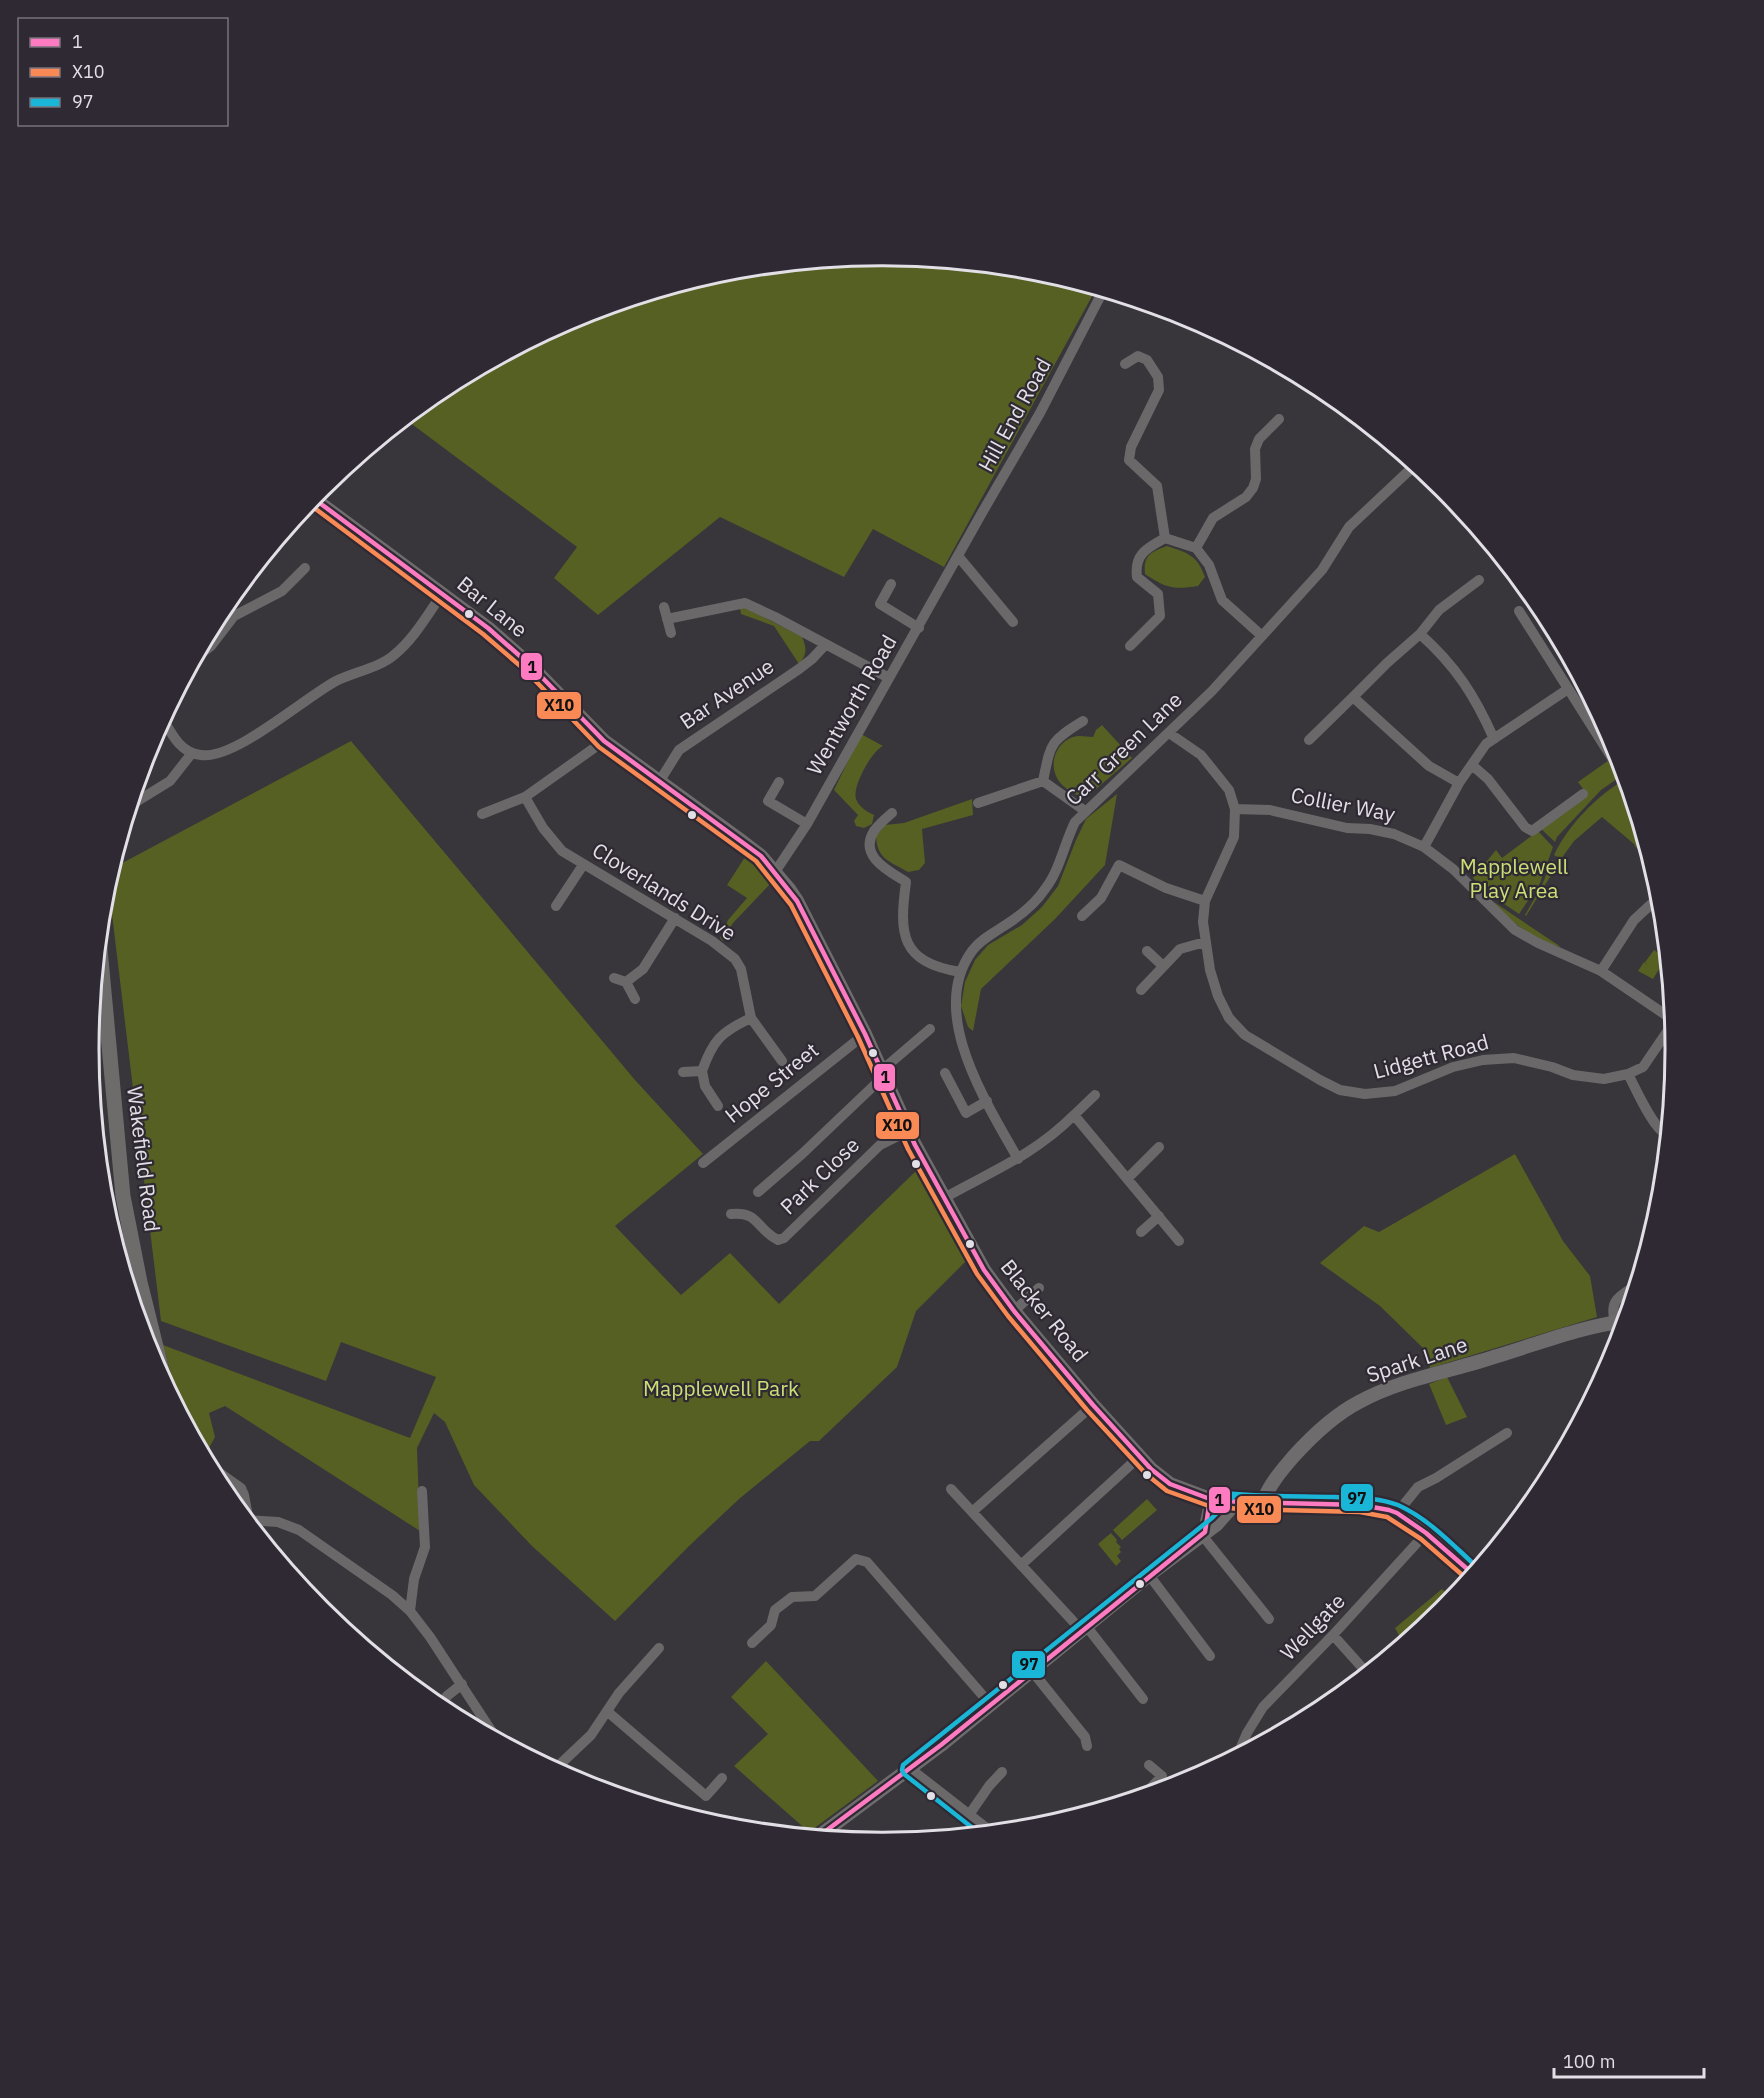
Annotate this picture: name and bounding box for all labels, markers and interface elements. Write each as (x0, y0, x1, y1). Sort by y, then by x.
legend (18, 18, 228, 126)
text: 1 (72, 30, 83, 53)
text: X10 (72, 60, 105, 83)
text: 97 (72, 90, 94, 113)
street label: Hill End Road (971, 353, 1057, 476)
street label: Bar Lane (452, 569, 534, 643)
unlabelled marker (463, 608, 475, 620)
street label: Wentworth Road (800, 629, 903, 780)
street label: Bar Avenue (674, 651, 779, 735)
line badge: 1 (520, 652, 543, 681)
text: 1 (527, 657, 537, 677)
street label: Carr Green Lane (1059, 685, 1188, 811)
line badge: X10 (536, 691, 582, 720)
text: X10 (544, 695, 574, 715)
street label: Collier Way (1289, 780, 1398, 828)
unlabelled marker (686, 809, 698, 821)
street label: Cloverlands Drive (587, 836, 742, 947)
park label: Mapplewell Play Area (1460, 852, 1569, 904)
street label: Lidgett Road (1370, 1027, 1491, 1085)
street label: Hope Street (719, 1036, 824, 1129)
unlabelled marker (867, 1047, 879, 1059)
line badge: 1 (873, 1063, 896, 1092)
text: 1 (880, 1067, 890, 1087)
street label: Wakefield Road (121, 1084, 167, 1233)
line badge: X10 (875, 1111, 920, 1140)
text: X10 (882, 1115, 912, 1135)
street label: Park Close (774, 1131, 865, 1220)
unlabelled marker (910, 1158, 922, 1170)
unlabelled marker (964, 1238, 976, 1250)
street label: Blacker Road (995, 1253, 1095, 1368)
street label: Spark Lane (1363, 1330, 1471, 1389)
park label: Mapplewell Park (643, 1374, 799, 1402)
unlabelled marker (1141, 1469, 1153, 1481)
line badge: 97 (1340, 1483, 1374, 1512)
line badge: 1 (1208, 1486, 1231, 1514)
text: 97 (1347, 1488, 1367, 1508)
text: 1 (1214, 1490, 1224, 1510)
line badge: X10 (1236, 1495, 1282, 1524)
text: X10 (1244, 1499, 1274, 1519)
unlabelled marker (1134, 1578, 1146, 1590)
street label: Wellgate (1274, 1587, 1351, 1666)
line badge: 97 (1011, 1650, 1046, 1679)
text: 97 (1019, 1654, 1039, 1674)
unlabelled marker (997, 1679, 1009, 1691)
unlabelled marker (925, 1790, 937, 1802)
scale bar (1554, 2041, 1704, 2079)
text: 100 m (1563, 2050, 1615, 2073)

